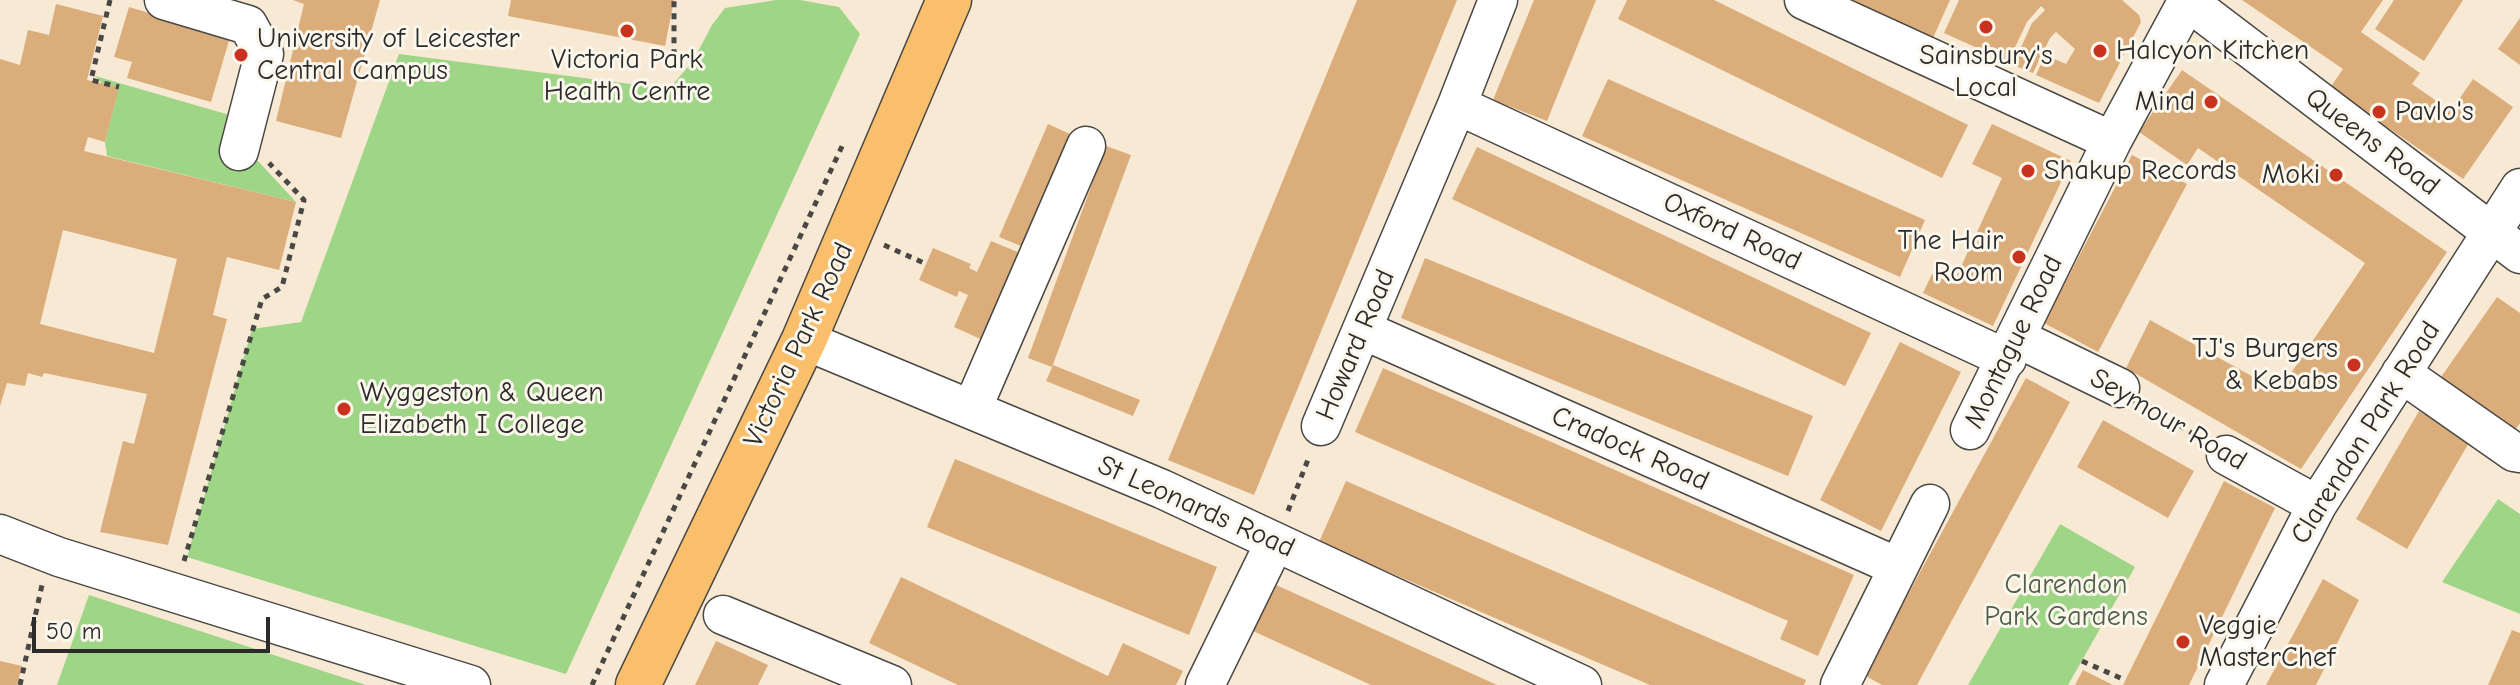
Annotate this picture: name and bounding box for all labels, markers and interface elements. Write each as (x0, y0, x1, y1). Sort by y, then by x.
marker: Sainsbury's Local (1977, 18, 1995, 36)
place label: University of Leicester Central Campus (257, 22, 520, 88)
marker: Victoria Park Health Centre (618, 22, 636, 40)
place label: Halcyon Kitchen (2116, 34, 2309, 68)
place label: Sainsbury's Local (1919, 39, 2053, 105)
marker: Halcyon Kitchen (2091, 42, 2109, 60)
place label: Victoria Park Health Centre (544, 43, 710, 109)
marker: University of Leicester Central Campus (232, 46, 250, 64)
street label: Queens Road (2298, 81, 2446, 203)
place label: Mind (2135, 85, 2195, 119)
marker: Mind (2202, 93, 2220, 111)
place label: Pavlo's (2395, 95, 2474, 129)
marker: Pavlo's (2370, 103, 2388, 121)
place label: Shakup Records (2044, 154, 2236, 188)
place label: Moki (2262, 158, 2320, 192)
marker: Shakup Records (2019, 162, 2037, 180)
marker: Moki (2327, 166, 2345, 184)
street label: Oxford Road (1658, 185, 1806, 279)
place label: The Hair Room (1898, 224, 2003, 290)
street label: Victoria Park Road (737, 237, 861, 453)
marker: The Hair Room (2010, 248, 2028, 266)
street label: Montague Road (1958, 250, 2070, 434)
street label: Howard Road (1309, 265, 1403, 425)
street label: Clarendon Park Road (2284, 316, 2448, 550)
place label: TJ's Burgers & Kebabs (2192, 332, 2338, 398)
marker: TJ's Burgers & Kebabs (2345, 356, 2363, 374)
street label: Seymour Road (2084, 362, 2252, 478)
place label: Wyggeston & Queen Elizabeth I College (360, 376, 604, 442)
street label: Cradock Road (1546, 399, 1714, 499)
marker: Wyggeston & Queen Elizabeth I College (335, 400, 353, 418)
street label: St Leonards Road (1092, 449, 1300, 565)
park label: Clarendon Park Gardens (1984, 568, 2148, 634)
scale bar (36, 601, 274, 651)
place label: Veggie MasterChef (2199, 609, 2335, 675)
text: 50 m (46, 617, 102, 645)
marker: Veggie MasterChef (2174, 633, 2192, 651)

